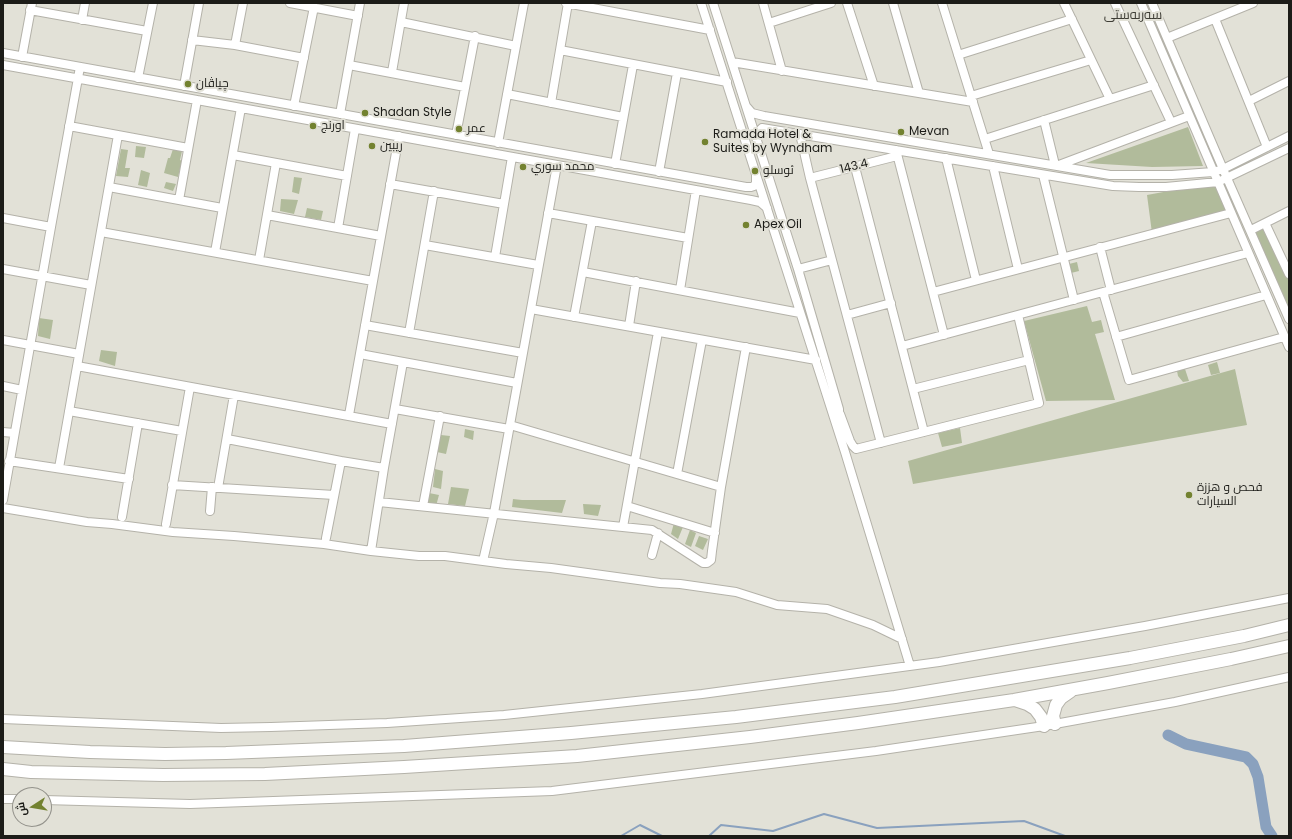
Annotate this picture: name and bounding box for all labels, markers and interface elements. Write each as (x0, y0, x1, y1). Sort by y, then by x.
district label: سه‌ربه‌ستی (1104, 8, 1162, 24)
place label: چياڤان (196, 77, 229, 91)
marker: چياڤان (183, 79, 193, 89)
place label: Shadan Style (373, 106, 452, 120)
marker: Shadan Style (360, 108, 370, 118)
place label: اورنج (321, 119, 345, 133)
marker: اورنج (308, 121, 318, 131)
place label: عمر (467, 122, 486, 136)
marker: عمر (454, 124, 464, 134)
place label: Mevan (909, 125, 949, 139)
marker: Mevan (896, 127, 906, 137)
place label: Ramada Hotel & Suites by Wyndham (713, 128, 832, 156)
marker: Ramada Hotel & Suites by Wyndham (700, 137, 710, 147)
place label: ريبين (380, 139, 403, 153)
marker: ريبين (367, 141, 377, 151)
street label: 143.4 (838, 157, 870, 177)
place label: محمد سوري (531, 160, 594, 174)
marker: محمد سوري (518, 162, 528, 172)
place label: ئوسلو (763, 164, 794, 178)
marker: ئوسلو (750, 166, 760, 176)
place label: Apex Oil (754, 218, 802, 232)
marker: Apex Oil (741, 220, 751, 230)
place label: فحص و هززة السيارات (1197, 481, 1262, 509)
marker: فحص و هززة السيارات (1184, 490, 1194, 500)
north arrow (12, 787, 52, 827)
text: ش (12, 801, 31, 818)

